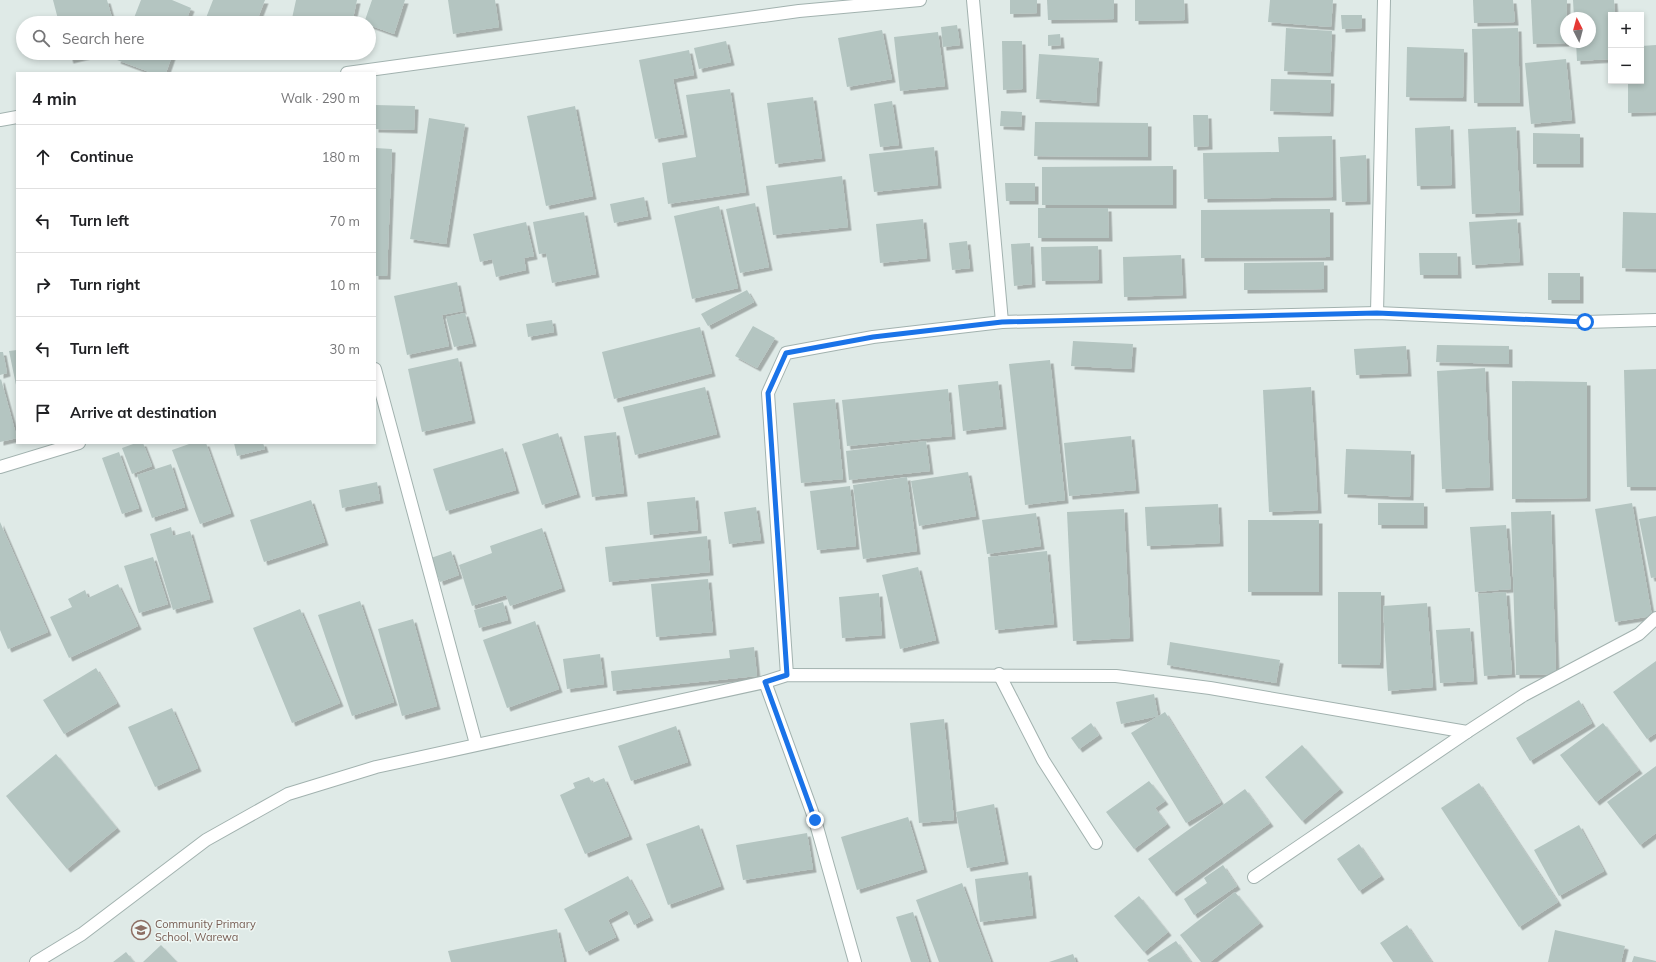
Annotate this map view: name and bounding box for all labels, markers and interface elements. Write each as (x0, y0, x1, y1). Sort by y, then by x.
north arrow (1560, 12, 1596, 48)
map controls (1608, 12, 1644, 84)
button: + (1608, 12, 1644, 48)
search box (16, 16, 376, 60)
icon: search (30, 27, 52, 49)
text: Search here (62, 29, 144, 48)
button: − (1608, 48, 1644, 84)
text: 4 min (32, 88, 77, 109)
text: Walk · 290 m (281, 90, 360, 106)
icon: ahead (32, 146, 54, 168)
text: Continue (70, 147, 133, 166)
text: 180 m (322, 149, 360, 165)
icon: left (32, 210, 54, 232)
text: Turn left (70, 211, 129, 230)
text: 70 m (330, 213, 360, 229)
icon: right (32, 274, 54, 296)
text: Turn right (70, 275, 140, 294)
text: 10 m (330, 277, 360, 293)
route start (1576, 313, 1594, 331)
icon: left (32, 338, 54, 360)
text: Turn left (70, 339, 129, 358)
text: 30 m (330, 341, 360, 357)
icon: arrive (32, 402, 54, 424)
text: Arrive at destination (70, 403, 217, 422)
route end (806, 811, 824, 829)
place label: Community Primary School, Warewa (155, 917, 256, 944)
school or university icon: Community Primary School, Warewa (130, 919, 152, 941)

